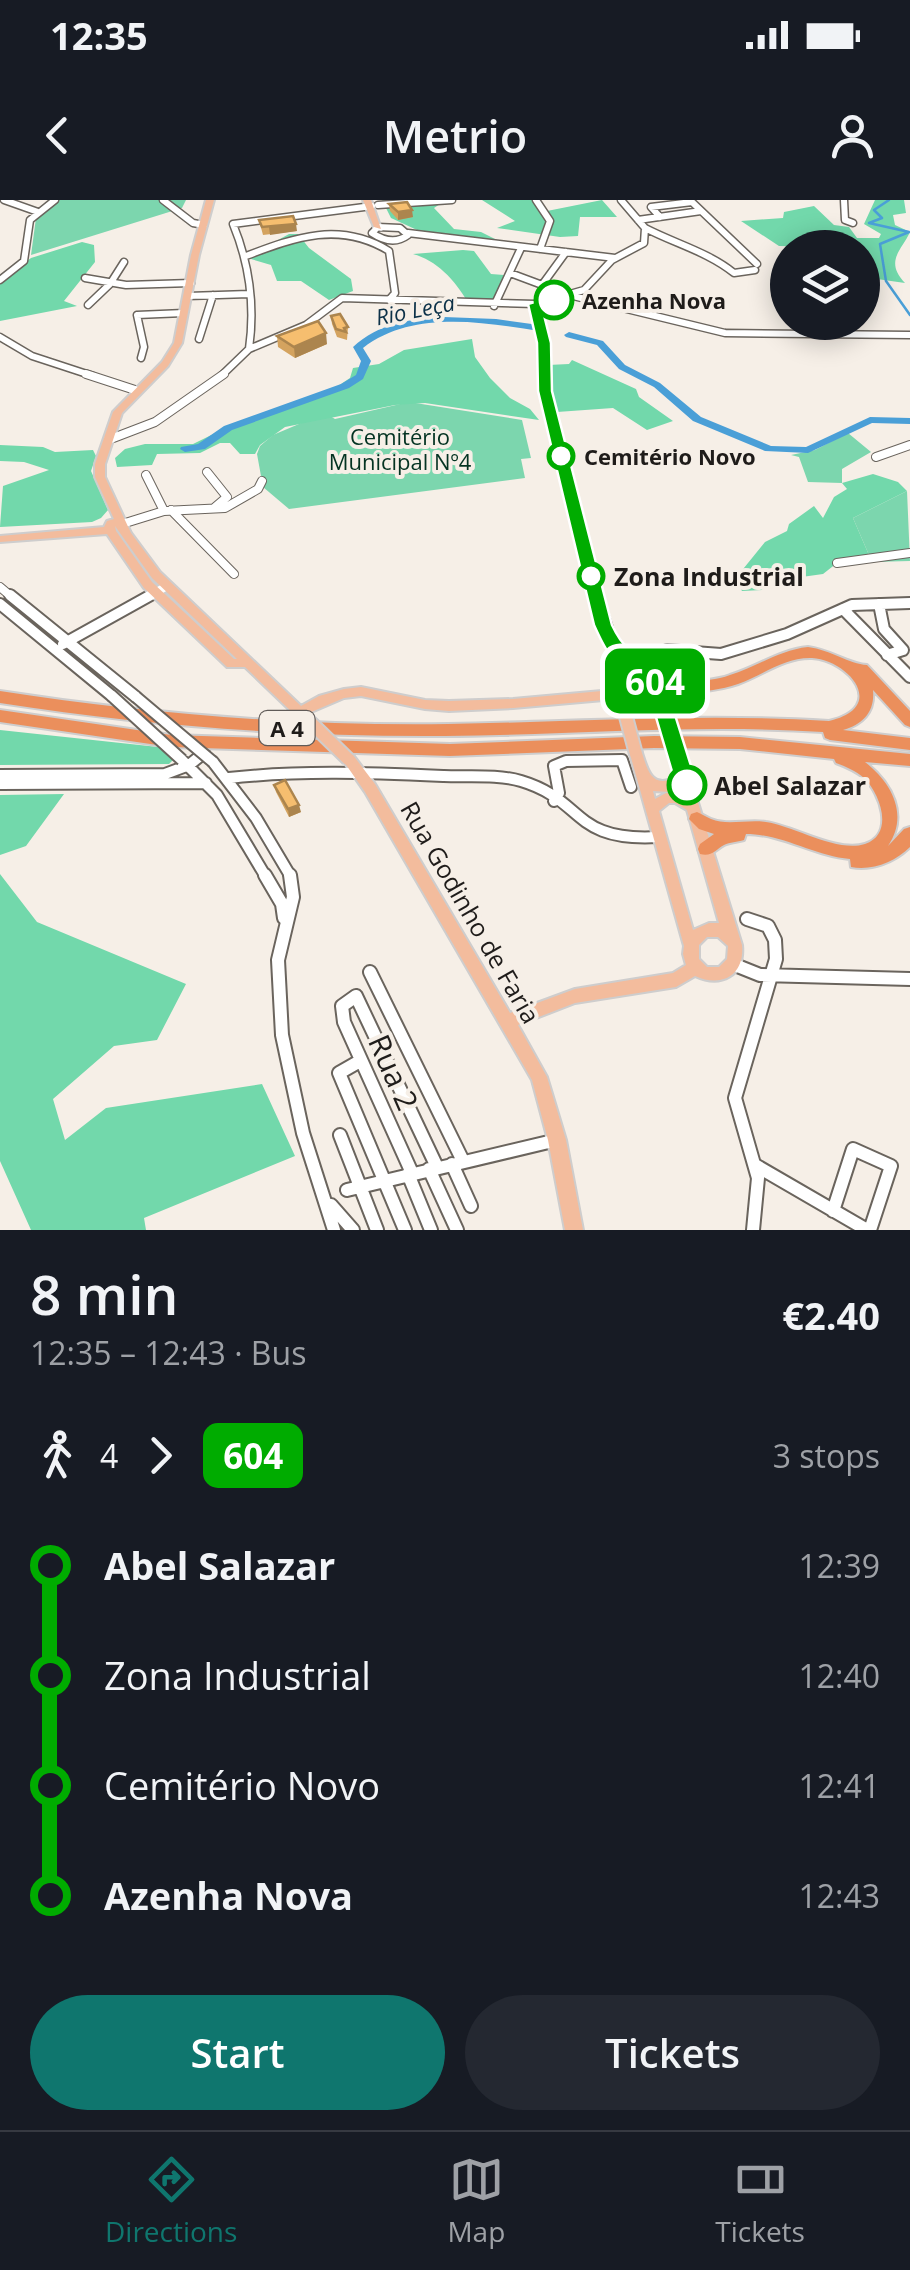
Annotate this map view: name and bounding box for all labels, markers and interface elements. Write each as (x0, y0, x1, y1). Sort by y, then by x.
text: 12:35 (50, 9, 148, 61)
text: Metrio (383, 105, 527, 166)
icon: back (30, 108, 85, 163)
icon: person (825, 108, 880, 163)
map controls (770, 230, 880, 340)
button: layers (770, 230, 880, 340)
marker: Azenha Nova (535, 281, 573, 319)
place label: Azenha Nova (582, 285, 726, 315)
water label: Rio Leça (373, 287, 457, 331)
park label: Cemitério Municipal Nº4 (329, 421, 472, 476)
place label: Cemitério Novo (584, 441, 756, 471)
marker: Cemitério Novo (548, 443, 574, 469)
place label: Zona Industrial (614, 559, 804, 593)
marker: Zona Industrial (578, 563, 604, 589)
line badge: 604 (598, 648, 712, 714)
text: 604 (625, 658, 685, 705)
road number: A 4 (260, 711, 314, 745)
marker: Abel Salazar (668, 766, 706, 804)
place label: Abel Salazar (714, 768, 866, 802)
street label: Rua Godinho de Faria (393, 795, 549, 1029)
street label: Rua 2 (359, 1028, 429, 1116)
text: 8 min (30, 1256, 178, 1331)
text: €2.40 (782, 1289, 880, 1341)
text: 12:35 – 12:43 · Bus (30, 1331, 306, 1374)
icon: walk (30, 1428, 85, 1483)
icon: forward (133, 1428, 188, 1483)
text: 604 (223, 1432, 283, 1479)
text: 4 (100, 1434, 118, 1477)
text: 3 stops (773, 1434, 880, 1477)
text: Abel Salazar (104, 1539, 335, 1591)
text: 12:39 (798, 1544, 880, 1587)
text: Zona Industrial (104, 1649, 371, 1701)
text: 12:40 (798, 1654, 880, 1697)
text: Cemitério Novo (104, 1759, 380, 1811)
text: 12:41 (798, 1764, 880, 1807)
text: Azenha Nova (104, 1869, 353, 1921)
text: 12:43 (798, 1874, 880, 1917)
button: Start (30, 1995, 445, 2110)
button: Tickets (465, 1995, 880, 2110)
tab: Directions (105, 2152, 237, 2250)
tab: Map (447, 2152, 505, 2250)
tab: Tickets (715, 2152, 805, 2250)

